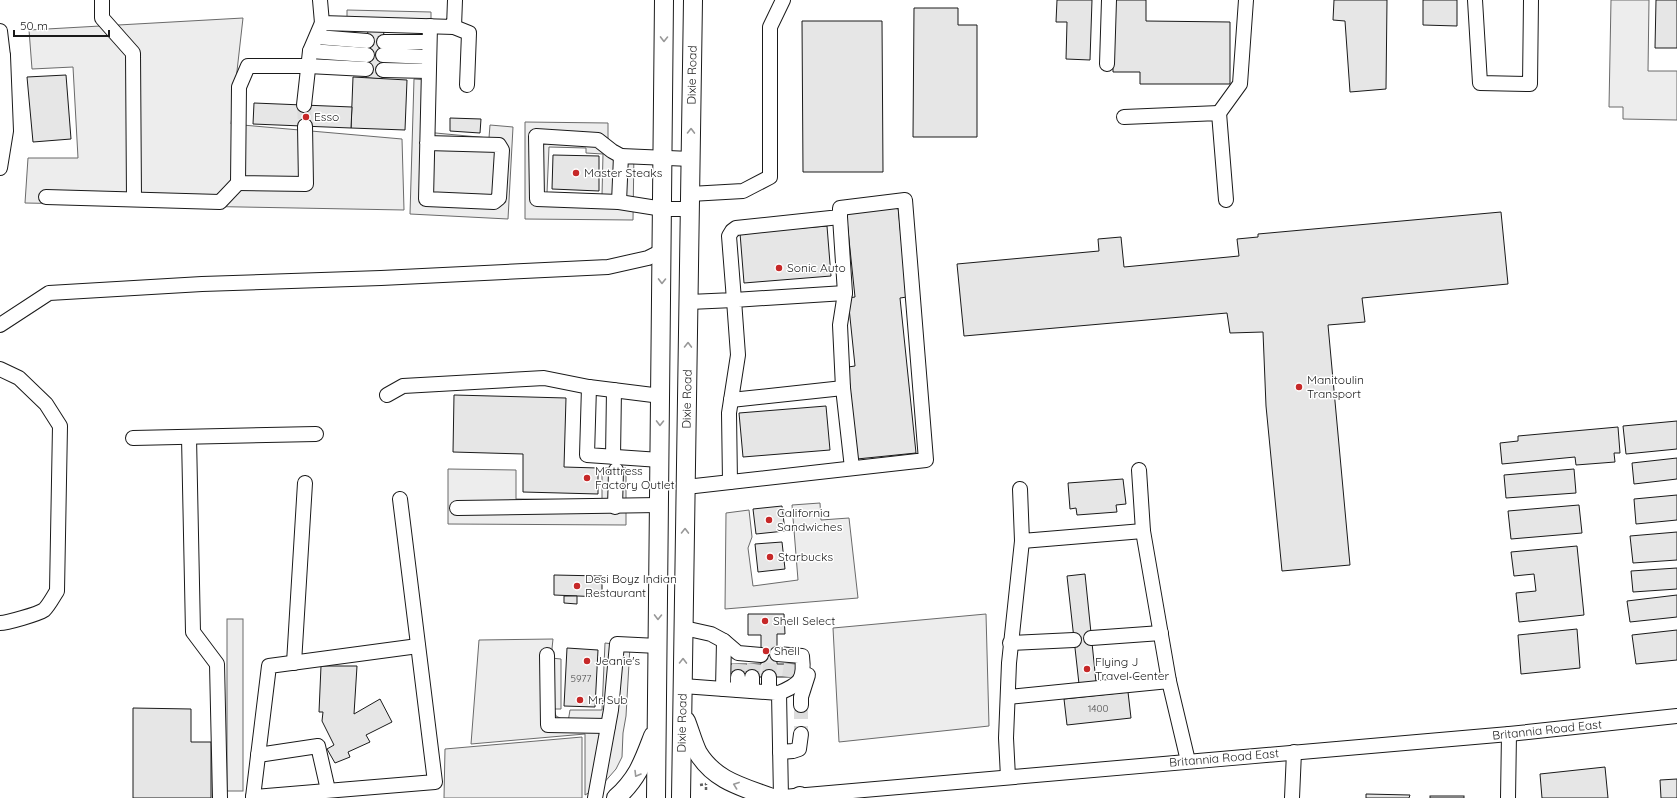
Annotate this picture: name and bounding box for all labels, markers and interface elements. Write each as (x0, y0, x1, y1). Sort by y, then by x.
scale bar (14, 12, 109, 38)
text: 50 m (20, 18, 48, 33)
one-way arrow (660, 36, 668, 42)
street label: Dixie Road (683, 45, 700, 105)
place label: Esso (314, 109, 339, 124)
marker: Esso (301, 112, 311, 122)
one-way arrow (687, 128, 695, 134)
place label: Master Steaks (584, 165, 663, 180)
marker: Master Steaks (571, 168, 581, 178)
place label: Sonic Auto (787, 260, 846, 275)
marker: Sonic Auto (774, 263, 784, 273)
one-way arrow (658, 278, 666, 284)
one-way arrow (684, 342, 692, 348)
street label: Dixie Road (678, 369, 695, 429)
place label: Manitoulin Transport (1307, 372, 1364, 401)
marker: Manitoulin Transport (1294, 382, 1304, 392)
one-way arrow (656, 420, 664, 426)
place label: Mattress Factory Outlet (595, 463, 675, 492)
marker: Mattress Factory Outlet (582, 473, 592, 483)
place label: California Sandwiches (777, 505, 843, 534)
marker: California Sandwiches (764, 515, 774, 525)
one-way arrow (681, 528, 689, 534)
place label: Starbucks (778, 549, 833, 564)
marker: Starbucks (765, 552, 775, 562)
place label: Desi Boyz Indian Restaurant (585, 571, 677, 600)
marker: Desi Boyz Indian Restaurant (572, 581, 582, 591)
place label: Shell Select (773, 613, 835, 628)
one-way arrow (654, 614, 662, 620)
marker: Shell Select (760, 616, 770, 626)
place label: Shell (774, 643, 800, 658)
marker: Shell (761, 646, 771, 656)
place label: Jeanie's (595, 653, 641, 668)
place label: Flying J Travel Center (1095, 654, 1170, 683)
marker: Jeanie's (582, 656, 592, 666)
one-way arrow (679, 658, 688, 664)
marker: Flying J Travel Center (1082, 664, 1092, 674)
house number: 5977 (571, 672, 592, 685)
place label: Mr. Sub (588, 692, 628, 707)
street label: Dixie Road (673, 693, 690, 753)
marker: Mr. Sub (575, 695, 585, 705)
house number: 1400 (1088, 702, 1108, 715)
street label: Britannia Road East (1491, 716, 1603, 743)
street label: Britannia Road East (1168, 745, 1279, 770)
one-way arrow (634, 770, 641, 777)
one-way arrow (732, 781, 739, 789)

